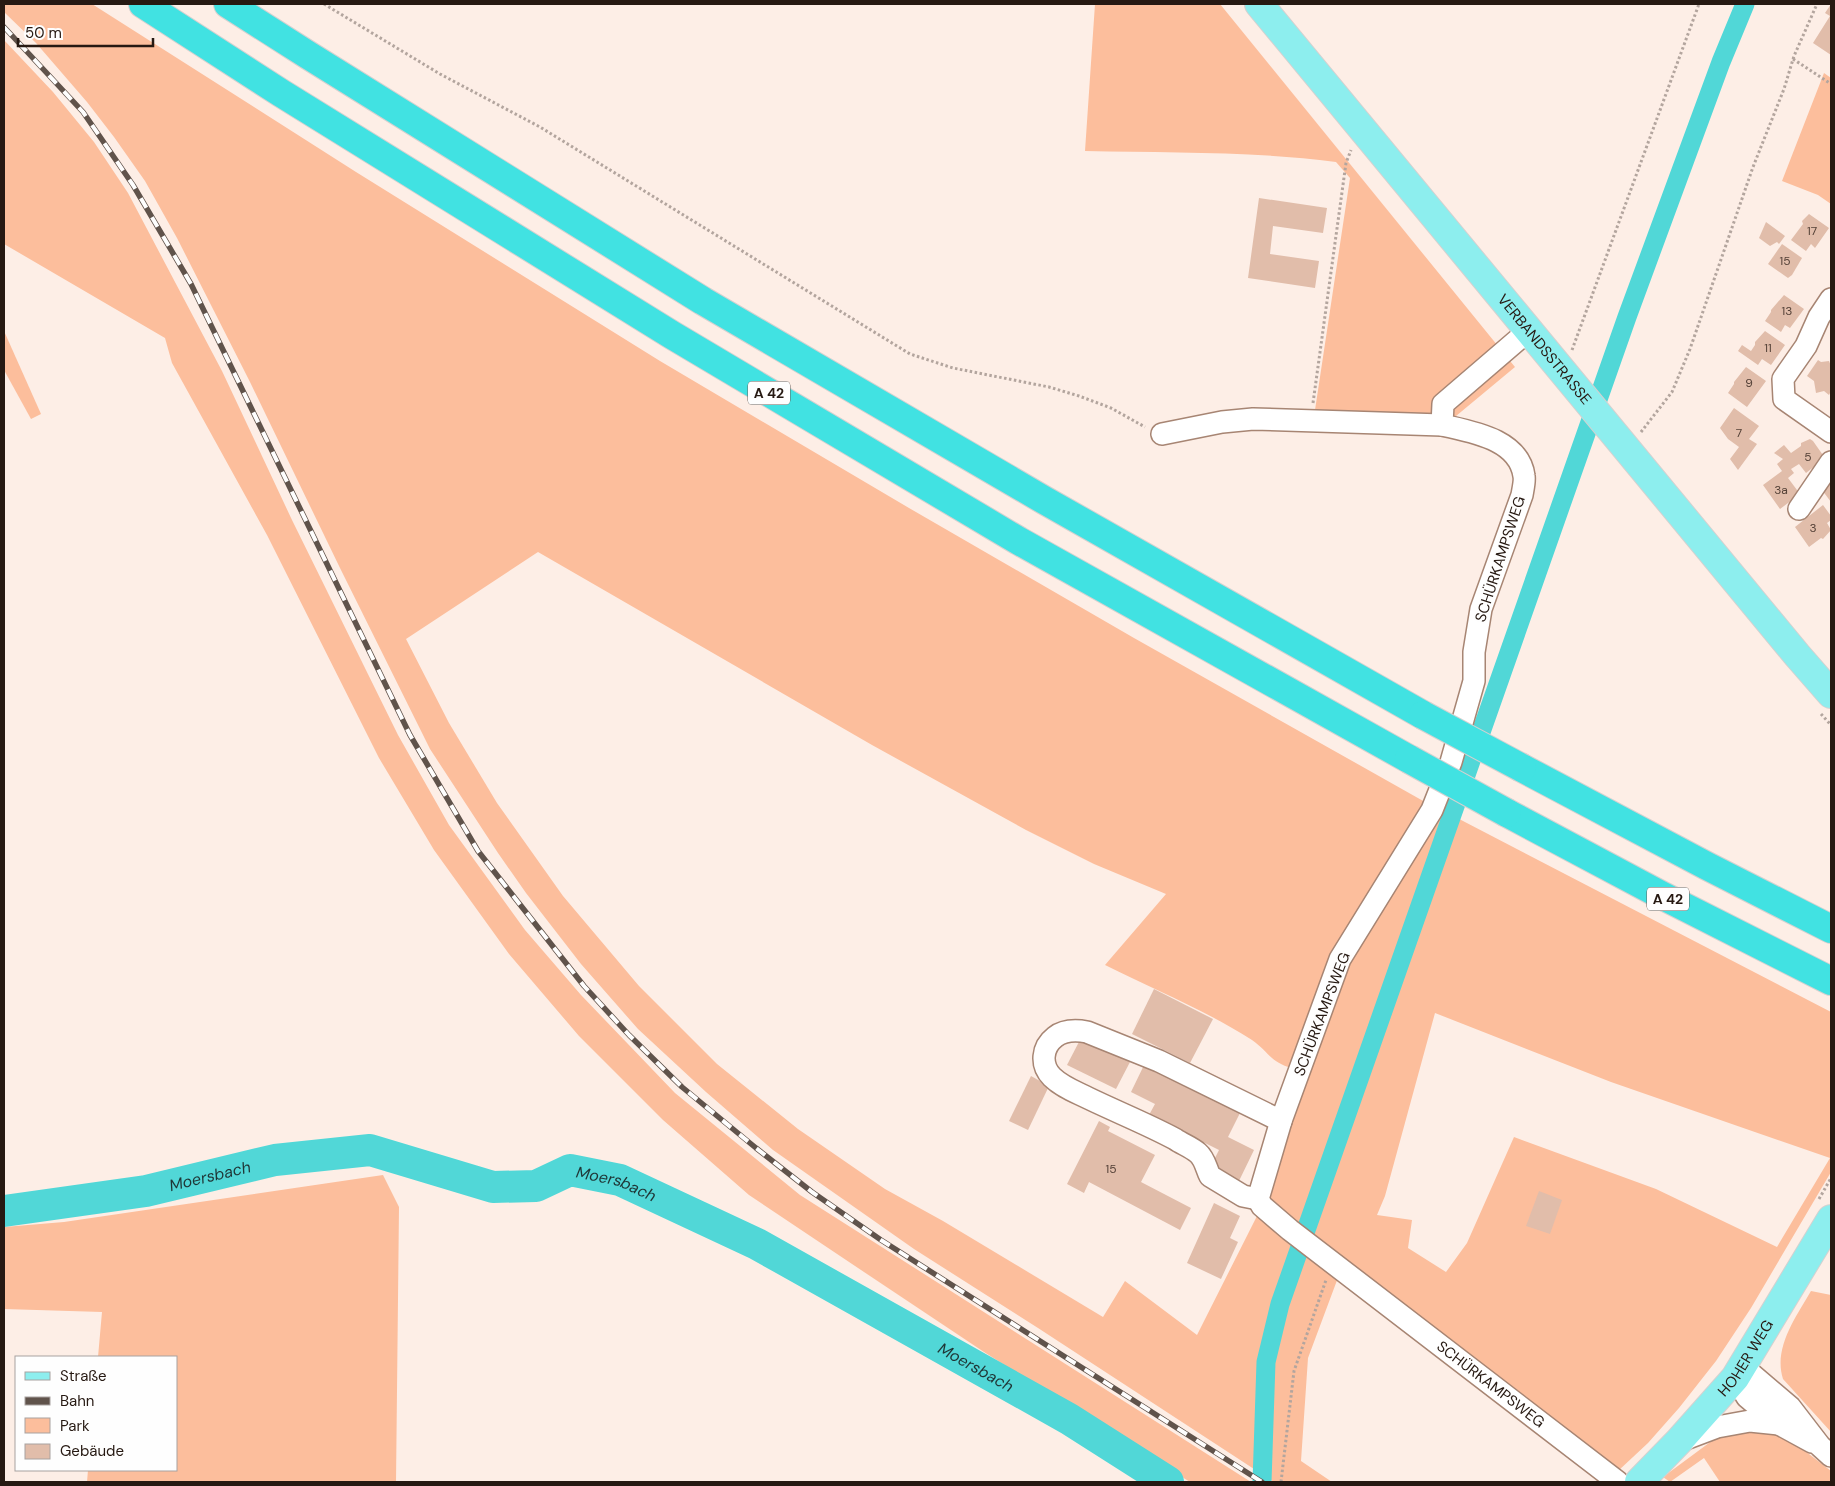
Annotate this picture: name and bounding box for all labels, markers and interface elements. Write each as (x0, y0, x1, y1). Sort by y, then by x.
scale bar (18, 15, 152, 47)
text: 50 m (25, 23, 62, 43)
house number: 17 (1807, 223, 1817, 239)
house number: 15 (1779, 253, 1791, 269)
street label: VERBANDSSTRASSE (1493, 290, 1596, 409)
house number: 13 (1782, 303, 1792, 319)
house number: 11 (1764, 340, 1772, 356)
house number: 9 (1745, 375, 1753, 391)
road number: A 42 (748, 382, 790, 404)
house number: 7 (1736, 425, 1742, 441)
house number: 5 (1804, 449, 1812, 465)
house number: 3a (1774, 482, 1788, 498)
street label: SCHÜRKAMPSWEG (1470, 493, 1530, 625)
house number: 3 (1809, 520, 1817, 536)
road number: A 42 (1647, 888, 1689, 911)
street label: SCHÜRKAMPSWEG (1289, 949, 1355, 1079)
water label: Moersbach (167, 1156, 253, 1196)
house number: 15 (1105, 1161, 1117, 1177)
water label: Moersbach (574, 1162, 660, 1207)
street label: HOHER WEG (1713, 1316, 1778, 1401)
street label: SCHÜRKAMPSWEG (1433, 1336, 1549, 1432)
water label: Moersbach (934, 1338, 1017, 1397)
legend (15, 1356, 178, 1471)
text: Straße (60, 1366, 107, 1386)
text: Bahn (60, 1391, 94, 1411)
text: Park (60, 1416, 90, 1436)
text: Gebäude (60, 1441, 124, 1461)

